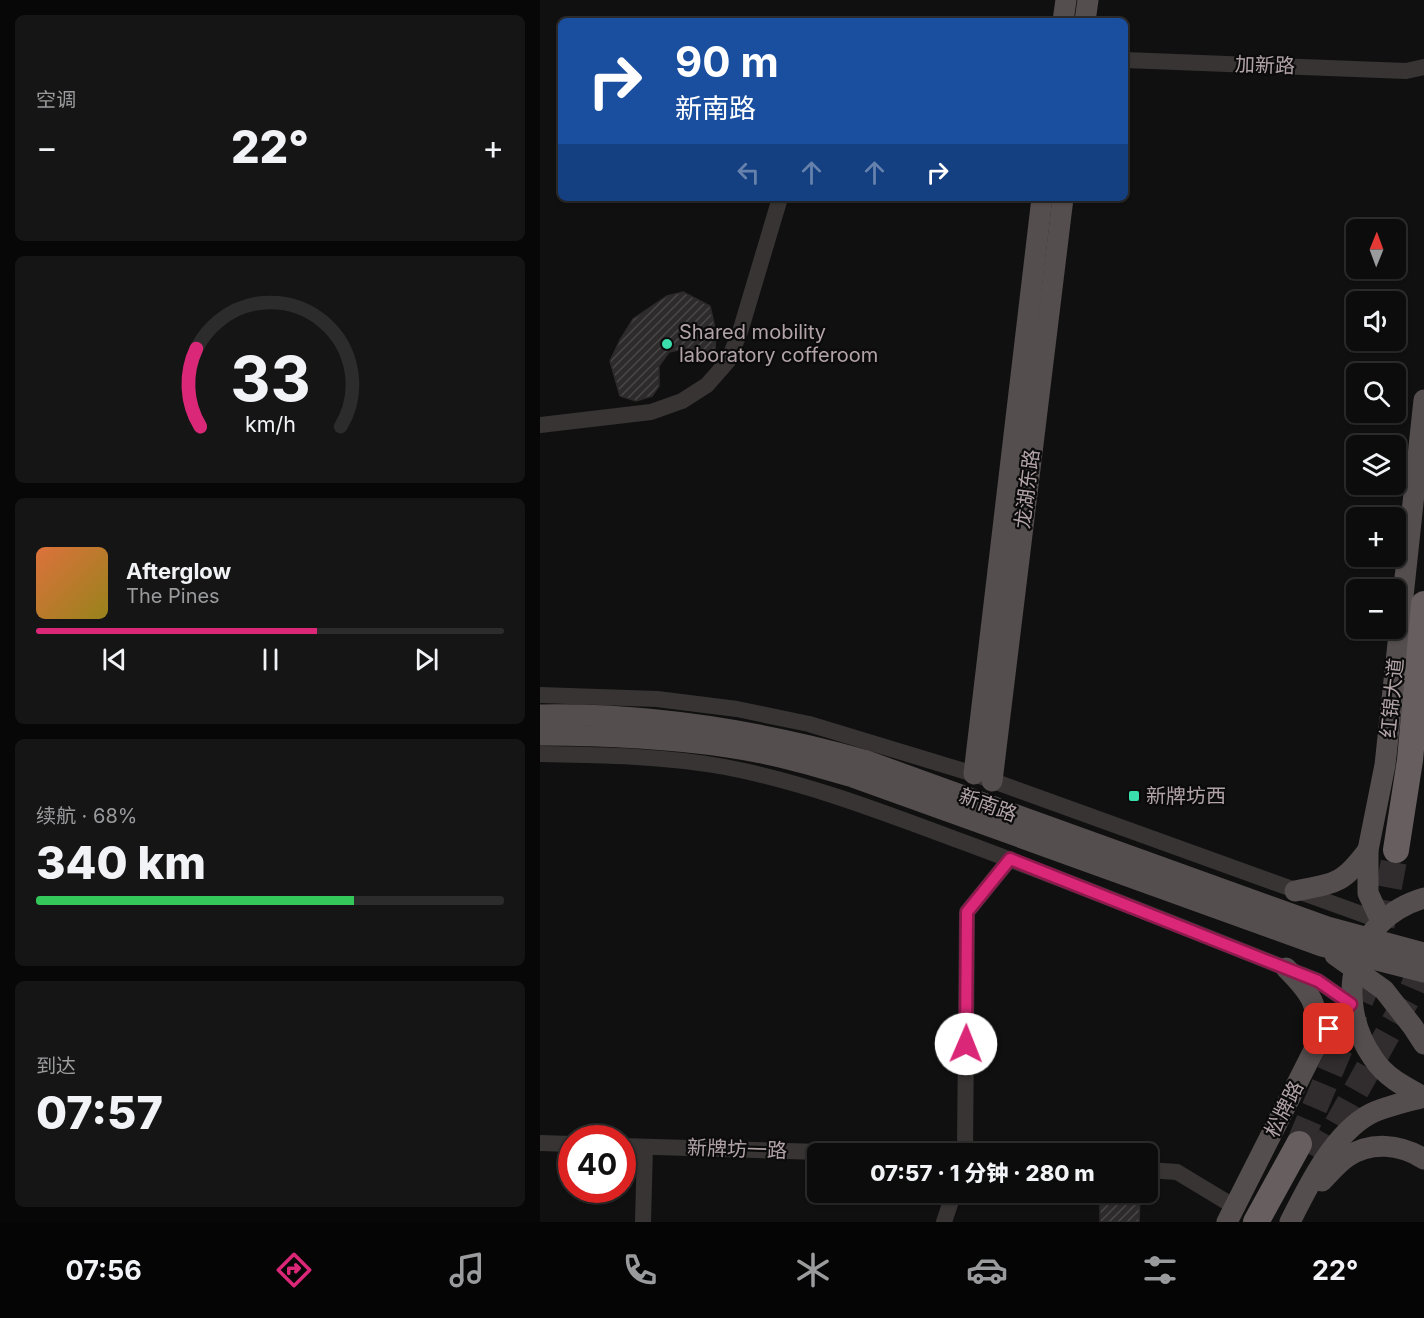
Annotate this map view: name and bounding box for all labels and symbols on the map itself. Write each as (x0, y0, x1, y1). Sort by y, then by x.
street label: 加新路 (1235, 52, 1295, 78)
north arrow (1346, 219, 1406, 279)
place label: Shared mobility laboratory cofferoom (679, 320, 878, 367)
marker: Shared mobility laboratory cofferoom (660, 337, 674, 351)
street label: 龙湖东路 (1010, 448, 1044, 530)
street label: 红锦大道 (1376, 657, 1408, 739)
street label: 新南路 (956, 783, 1020, 827)
place label: 新牌坊西 (1146, 784, 1226, 808)
marker: 新牌坊西 (1127, 789, 1141, 803)
pin (1303, 1003, 1354, 1054)
position arrow (934, 1012, 998, 1076)
street label: 松牌路 (1260, 1077, 1308, 1141)
speed limit sign: 40 (558, 1125, 636, 1203)
street label: 新牌坊一路 (687, 1135, 787, 1163)

